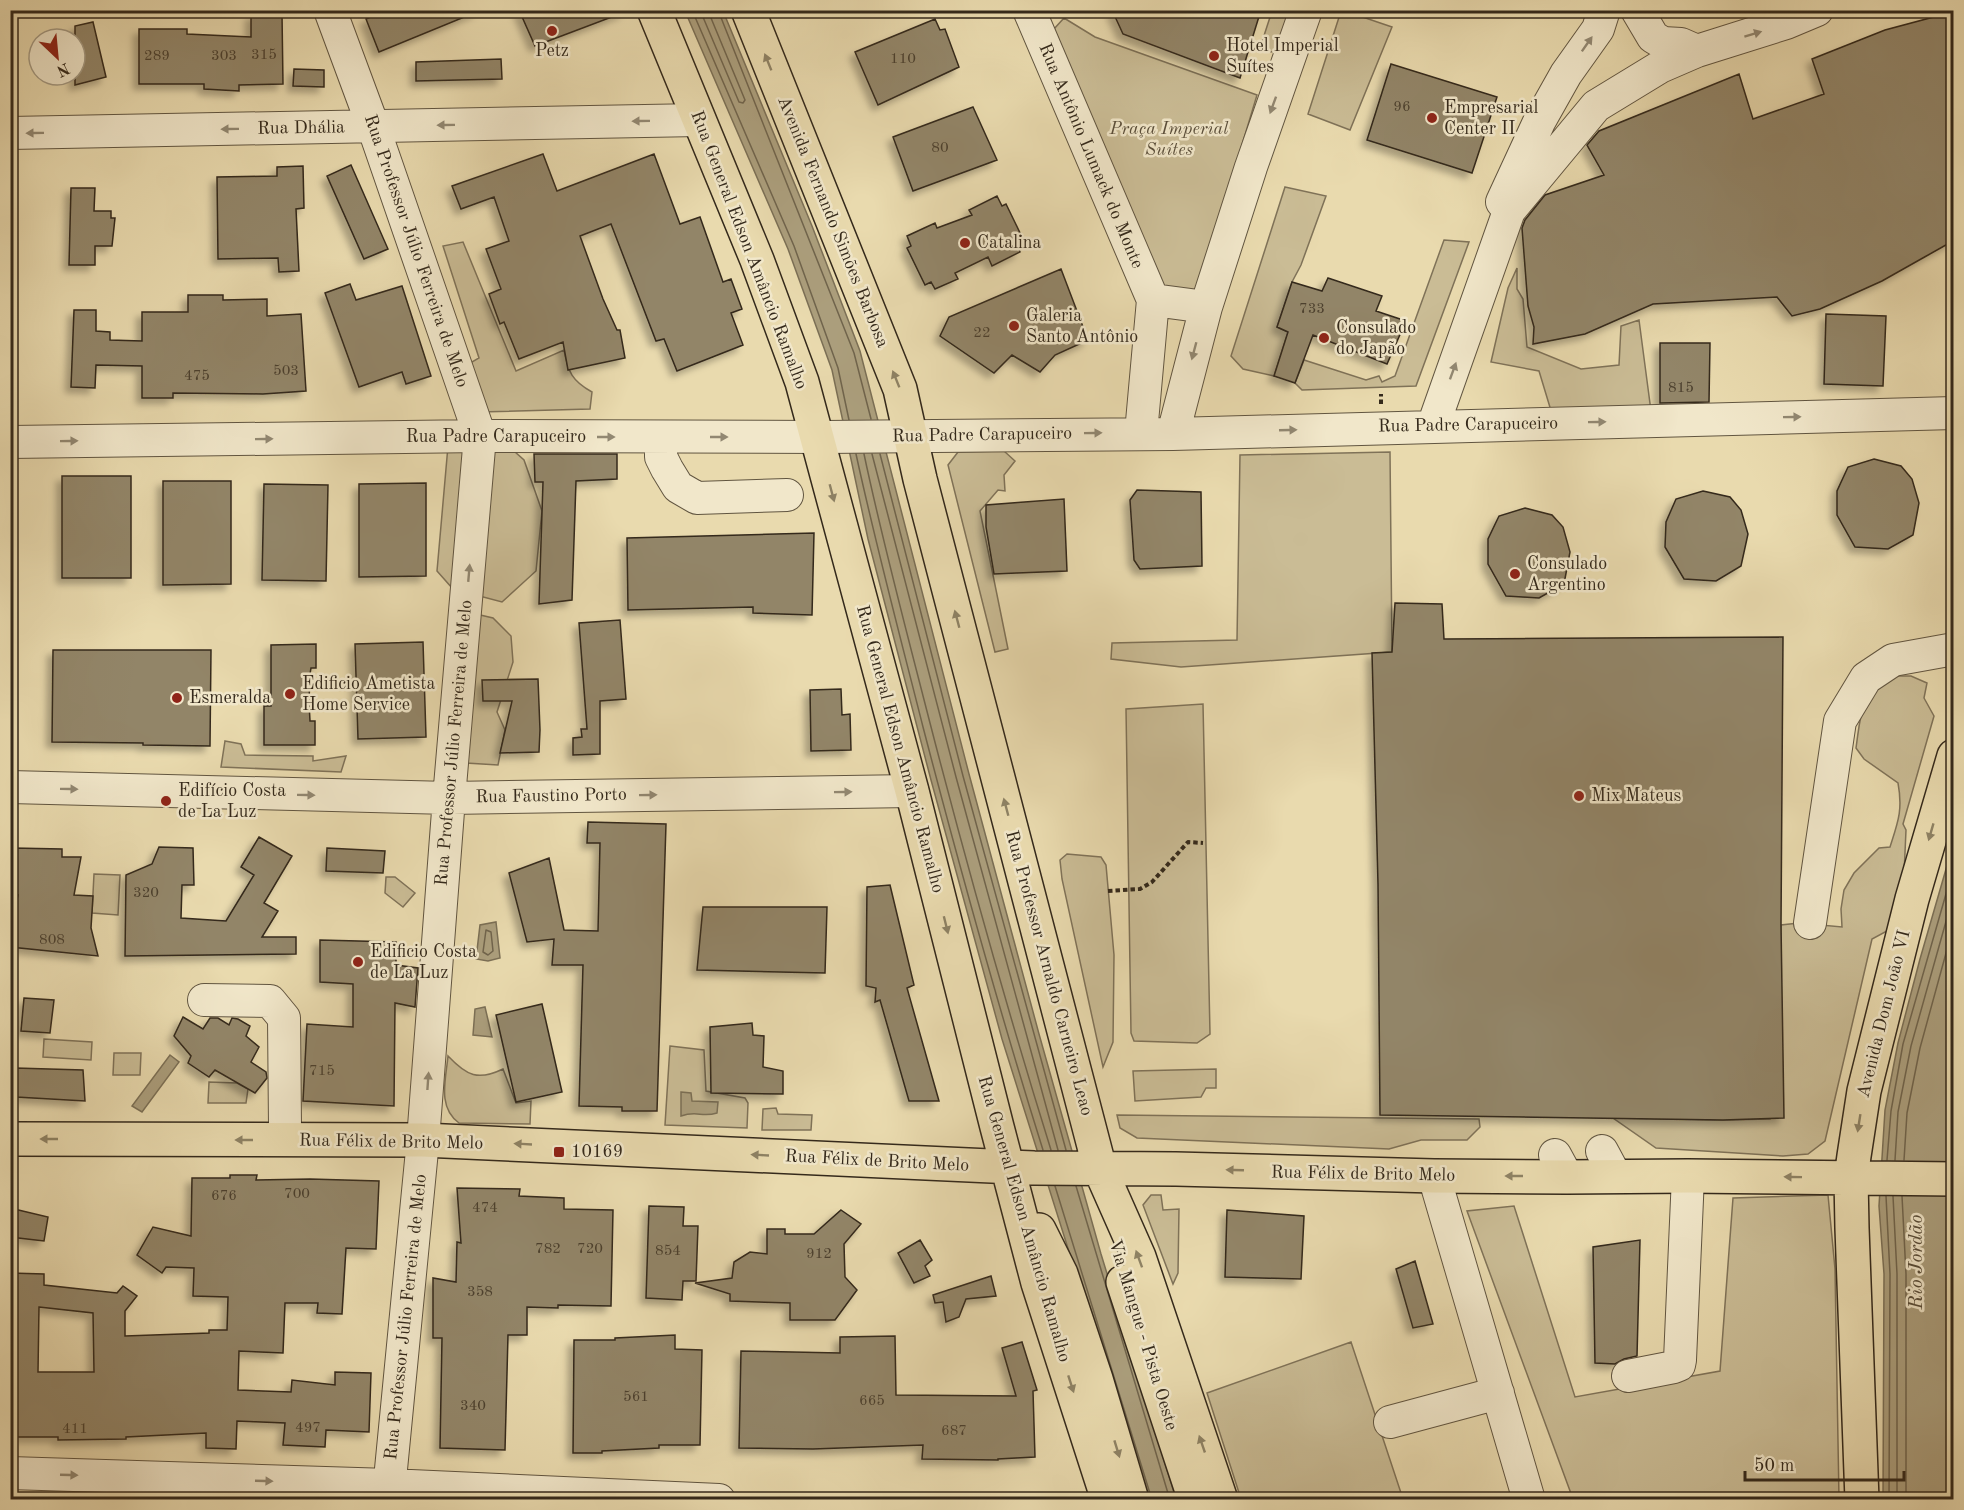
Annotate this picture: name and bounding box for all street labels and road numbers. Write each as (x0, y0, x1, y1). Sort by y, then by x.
street label: Rua Antônio Lumack do Monte (1035, 41, 1147, 271)
street label: Avenida Fernando Simões Barbosa (774, 94, 892, 350)
street label: Rua General Edson Amâncio Ramalho (687, 108, 811, 392)
street label: Rua Professor Júlio Ferreira de Melo (361, 112, 471, 390)
street label: Rua Dhália (257, 118, 345, 138)
street label: Rua Padre Carapuceiro (1378, 414, 1558, 436)
street label: Rua Padre Carapuceiro (892, 424, 1072, 446)
street label: Rua Padre Carapuceiro (406, 428, 586, 446)
street label: Rua Professor Júlio Ferreira de Melo (433, 599, 475, 887)
street label: Rua General Edson Amâncio Ramalho (853, 603, 947, 895)
street label: Rua Faustino Porto (475, 786, 627, 806)
street label: Rua Professor Arnaldo Carneiro Leao (1002, 828, 1096, 1118)
street label: Avenida Dom João VI (1854, 928, 1914, 1100)
street label: Rua General Edson Amâncio Ramalho (974, 1074, 1074, 1364)
street label: Rua Félix de Brito Melo (299, 1131, 483, 1153)
street label: Rua Félix de Brito Melo (784, 1147, 970, 1175)
street label: Rua Félix de Brito Melo (1271, 1163, 1455, 1185)
street label: Rua Professor Júlio Ferreira de Melo (382, 1173, 430, 1461)
street label: Via Mangue - Pista Oeste (1105, 1238, 1181, 1432)

